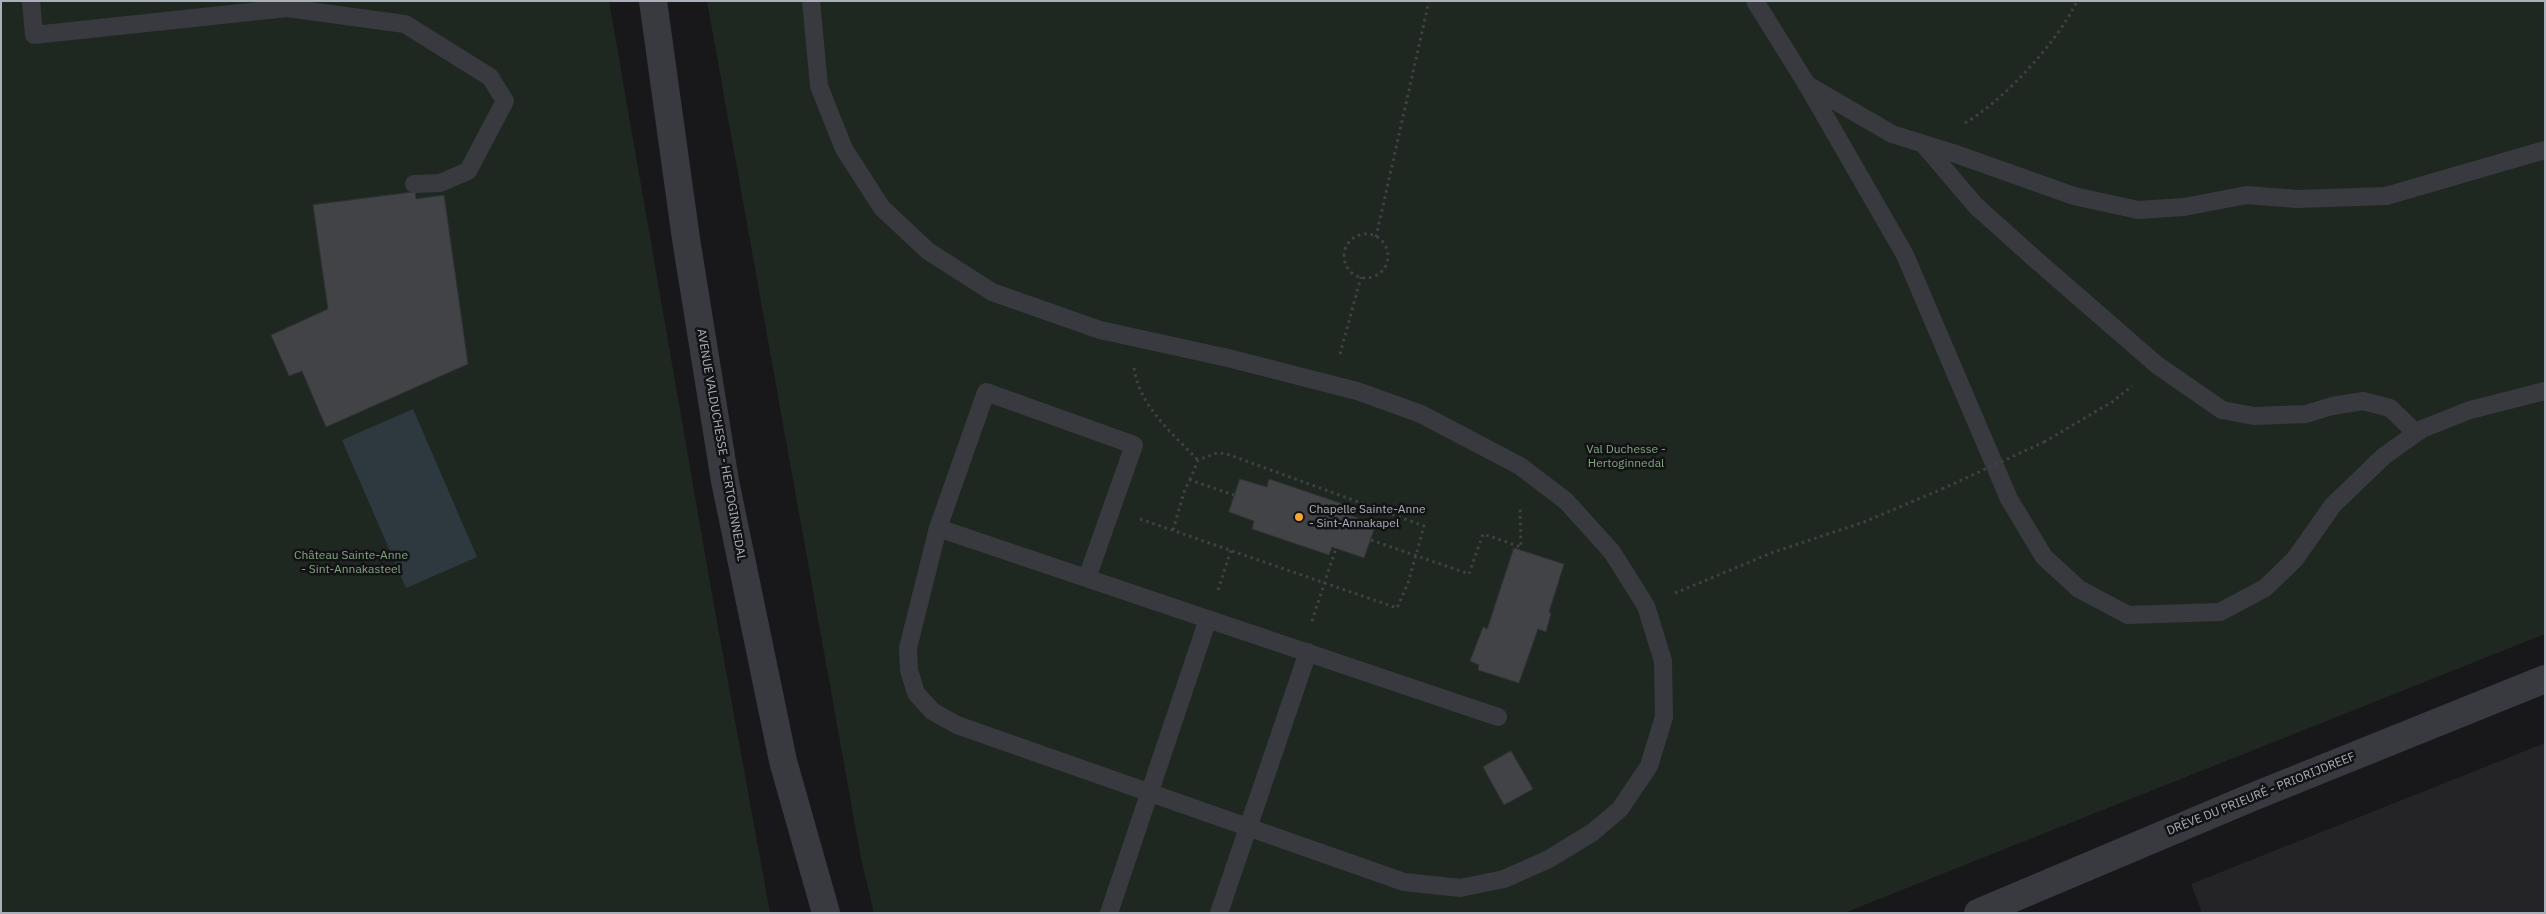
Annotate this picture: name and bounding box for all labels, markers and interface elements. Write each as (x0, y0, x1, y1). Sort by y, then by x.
street label: AVENUE VALDUCHESSE - HERTOGINNEDAL (693, 328, 749, 562)
park label: Val Duchesse - Hertoginnedal (1586, 443, 1666, 471)
place label: Chapelle Sainte-Anne - Sint-Annakapel (1309, 503, 1426, 531)
marker: Chapelle Sainte-Anne - Sint-Annakapel (1293, 511, 1305, 523)
park label: Château Sainte-Anne - Sint-Annakasteel (294, 549, 408, 577)
street label: DRÈVE DU PRIEURÉ - PRIORIJDREEF (2165, 749, 2357, 839)

